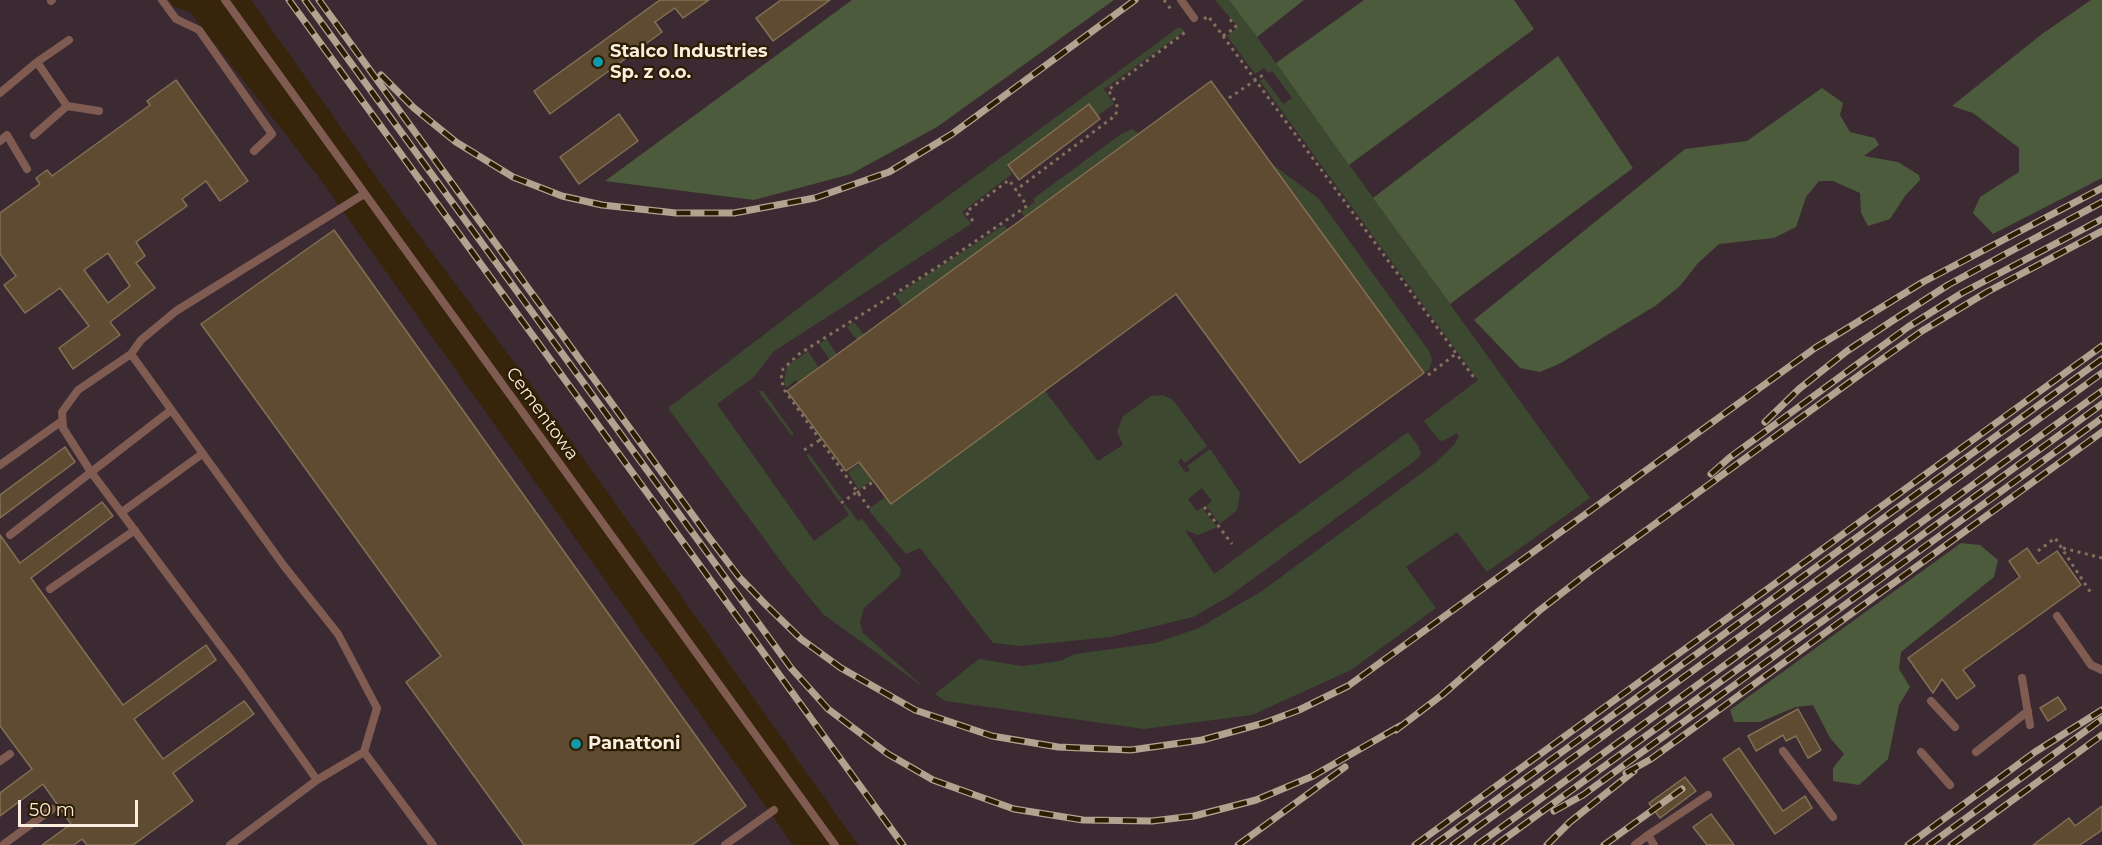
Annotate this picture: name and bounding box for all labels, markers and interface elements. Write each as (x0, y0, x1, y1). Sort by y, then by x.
place label: Stalco Industries Sp. z o.o. (610, 41, 768, 84)
marker: Stalco Industries Sp. z o.o. (591, 55, 605, 69)
street label: Cementowa (501, 363, 583, 465)
place label: Panattoni (588, 733, 680, 755)
marker: Panattoni (569, 737, 583, 751)
scale bar (21, 788, 141, 826)
text: 50 m (29, 799, 75, 821)

